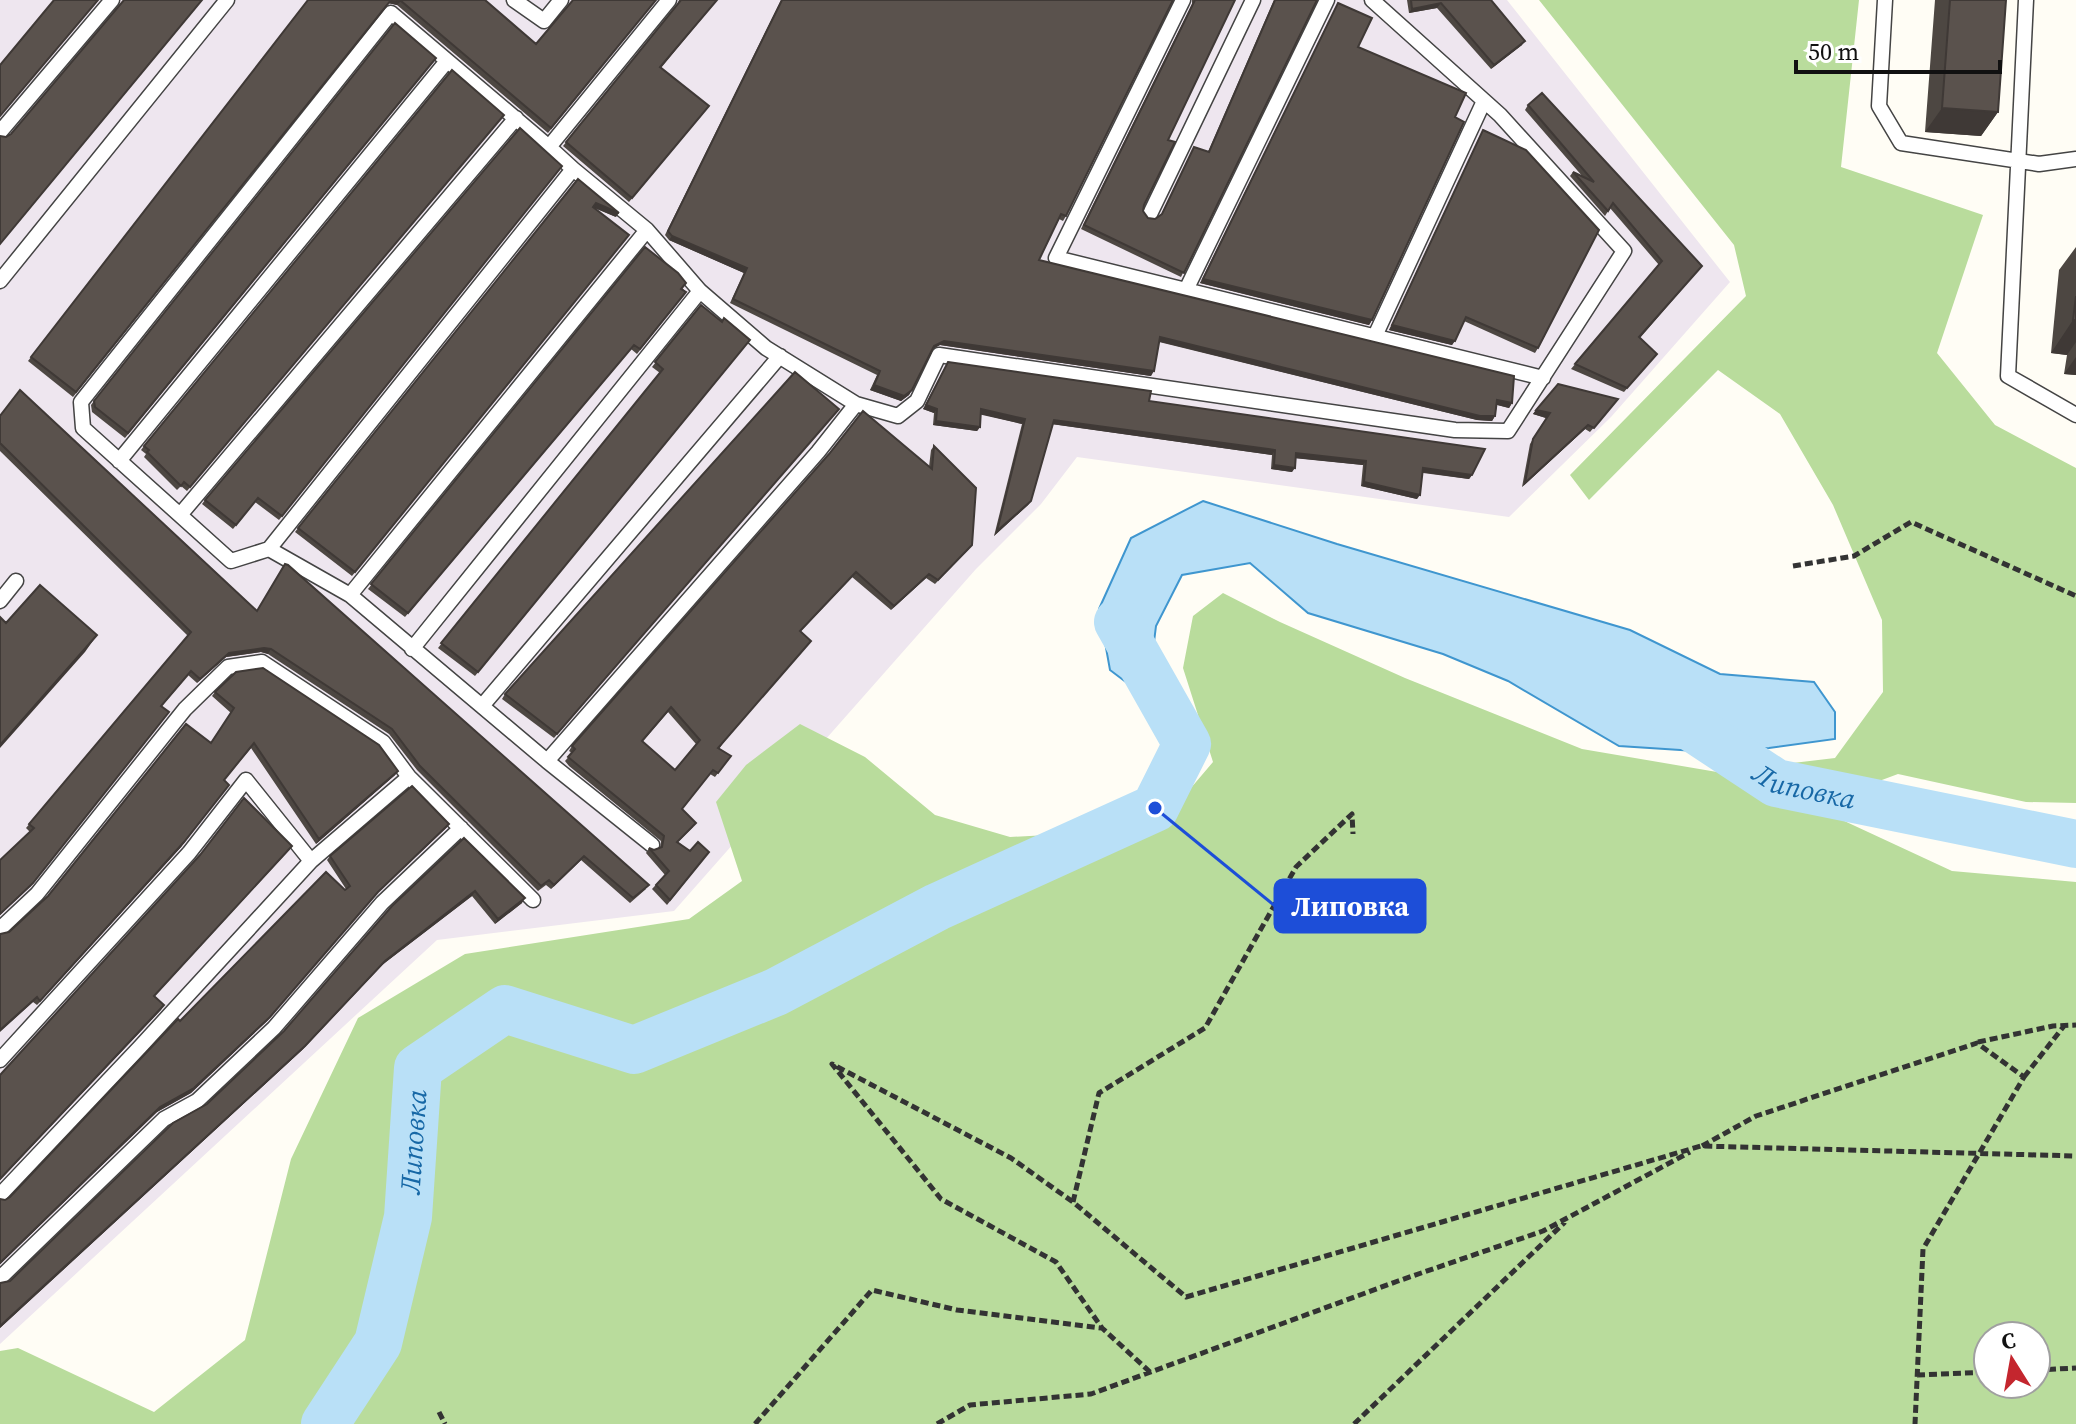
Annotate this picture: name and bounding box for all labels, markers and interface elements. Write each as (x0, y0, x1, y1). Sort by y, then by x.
scale bar (1796, 24, 2000, 74)
text: 50 m (1808, 35, 1859, 68)
water label: Липовка (1744, 753, 1859, 818)
callout: Липовка (1275, 880, 1425, 932)
text: Липовка (1291, 887, 1409, 925)
water label: Липовка (390, 1088, 436, 1197)
north arrow (1972, 1320, 2052, 1400)
text: С (1999, 1324, 2018, 1356)

